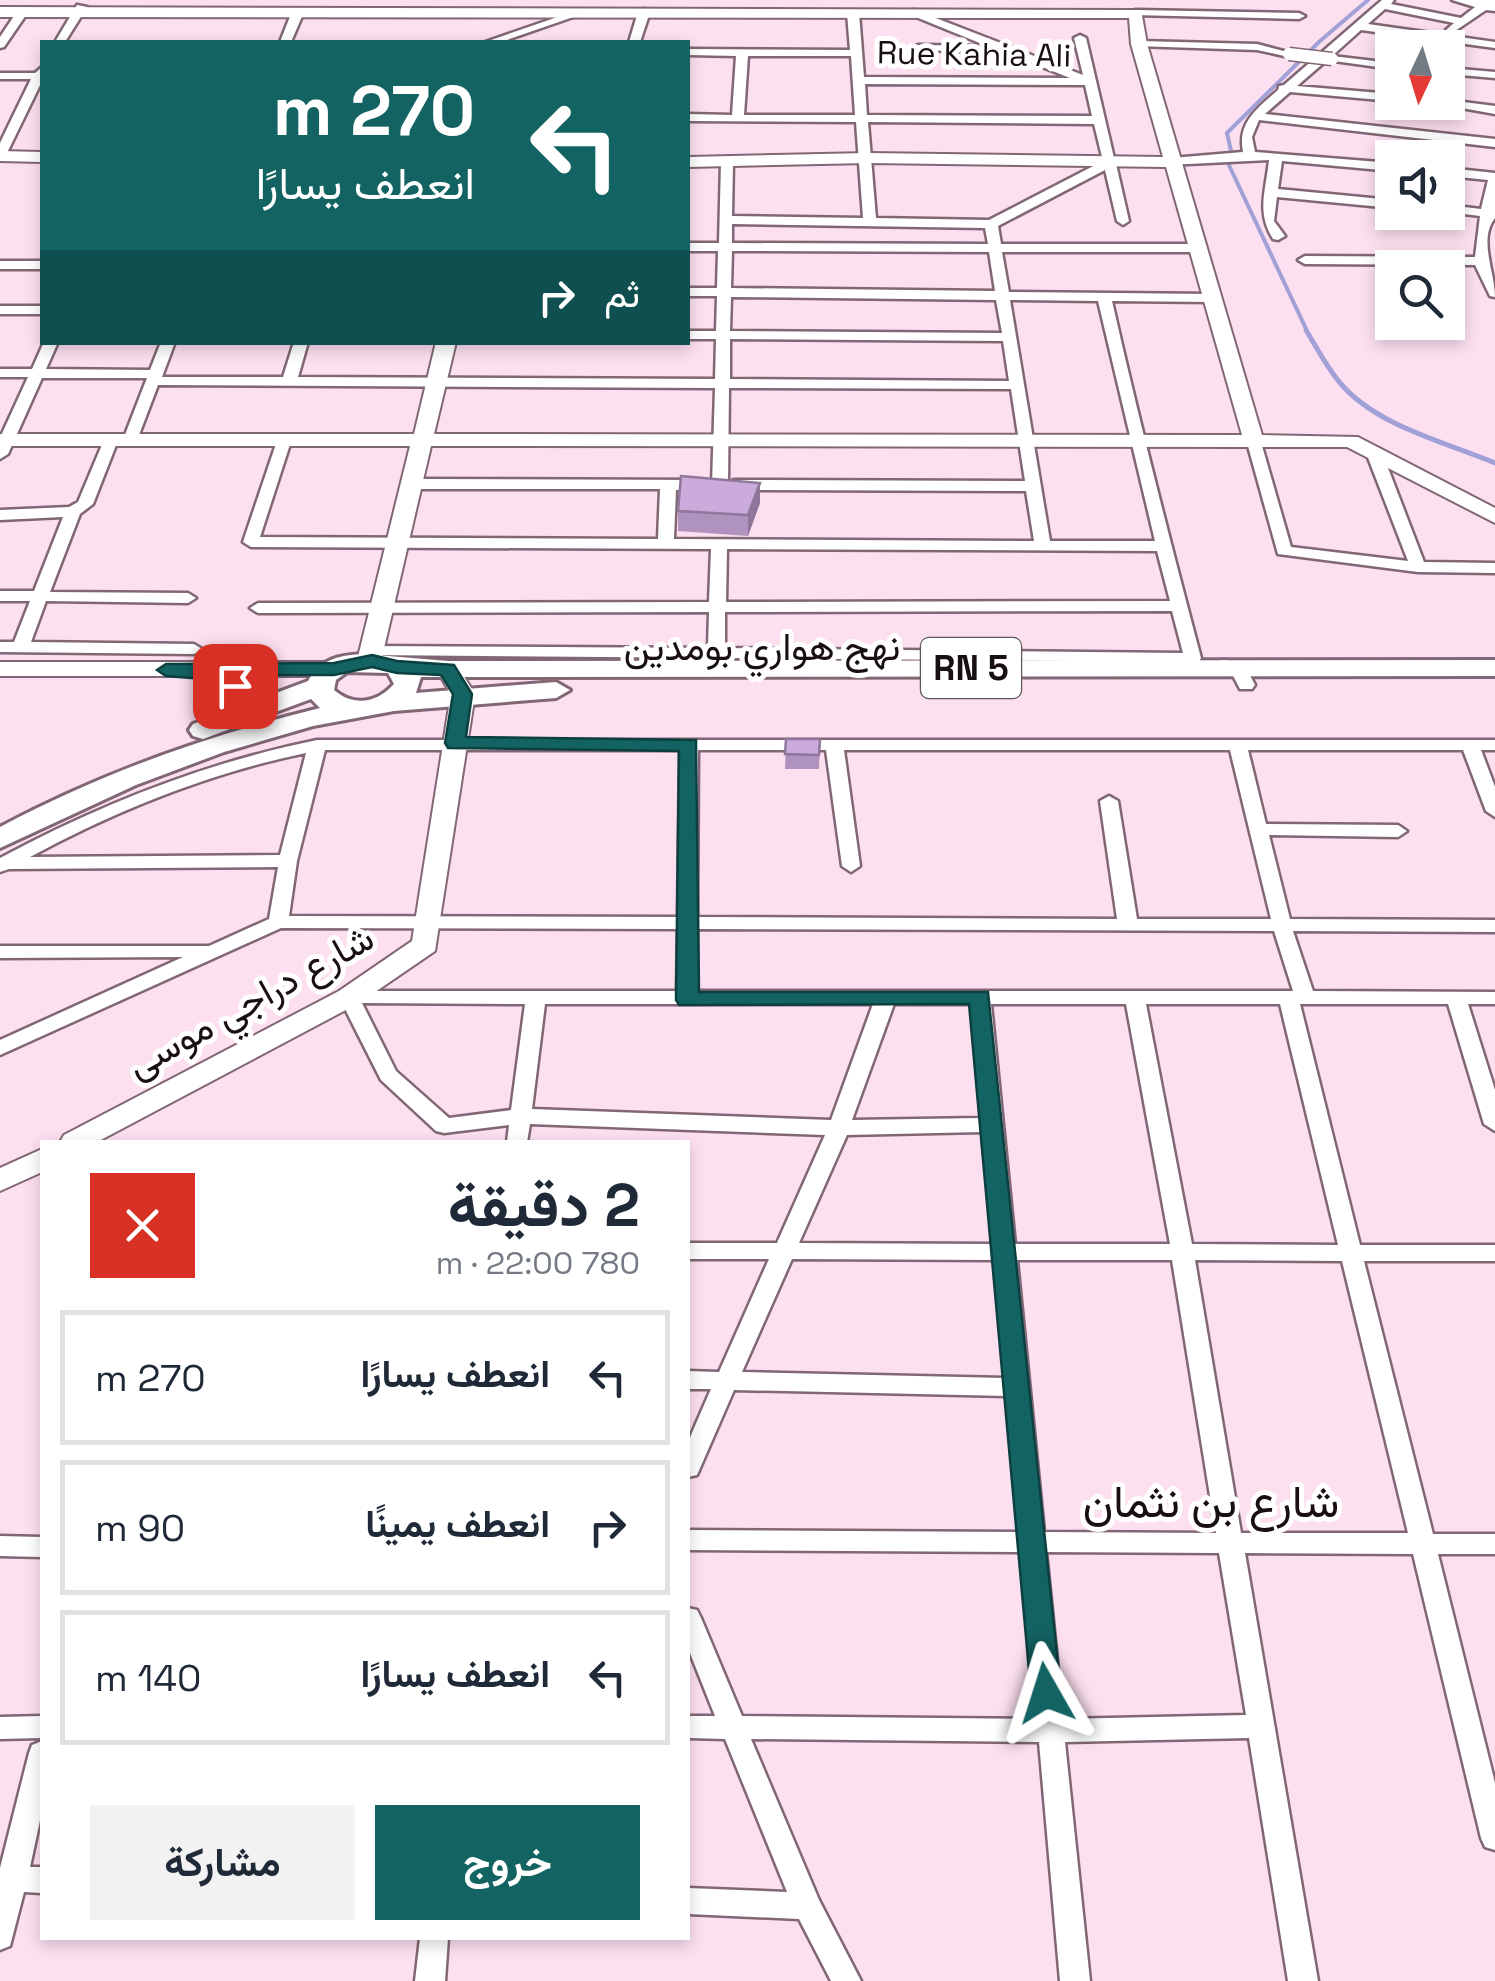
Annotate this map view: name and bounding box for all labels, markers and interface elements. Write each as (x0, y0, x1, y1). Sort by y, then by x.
north arrow (1375, 30, 1465, 120)
map controls (1375, 30, 1465, 340)
street label: Rue Kahia Ali (876, 32, 1072, 76)
text: 270 m (273, 66, 475, 155)
icon: left (510, 80, 640, 210)
button: sound (1375, 140, 1465, 230)
text: انعطف يسارًا (256, 155, 475, 212)
button: search (1375, 250, 1465, 340)
icon: right (529, 270, 584, 325)
text: ثم (604, 270, 640, 318)
street label: نهج هواري بومدين (624, 623, 900, 678)
road number: RN 5 (921, 638, 1021, 698)
pin (193, 644, 278, 729)
icon: arrive (208, 659, 263, 714)
street label: شارع دراجي موسى (118, 913, 385, 1095)
text: 2 دقيقة (448, 1167, 640, 1244)
button: close (90, 1173, 195, 1278)
text: 780 m · 22:00 (436, 1243, 640, 1283)
text: انعطف يسارًا (360, 1350, 550, 1398)
icon: left (580, 1350, 635, 1405)
text: 270 m (95, 1354, 206, 1402)
street label: شارع بن نثمان (1083, 1473, 1339, 1532)
text: انعطف يمينًا (365, 1500, 550, 1548)
icon: right (580, 1500, 635, 1555)
text: 90 m (95, 1504, 185, 1552)
position arrow (994, 1641, 1098, 1745)
text: انعطف يسارًا (360, 1650, 550, 1698)
icon: left (580, 1650, 635, 1705)
text: 140 m (95, 1654, 201, 1702)
button: مشاركة (90, 1805, 355, 1920)
button: خروج (375, 1805, 640, 1920)

